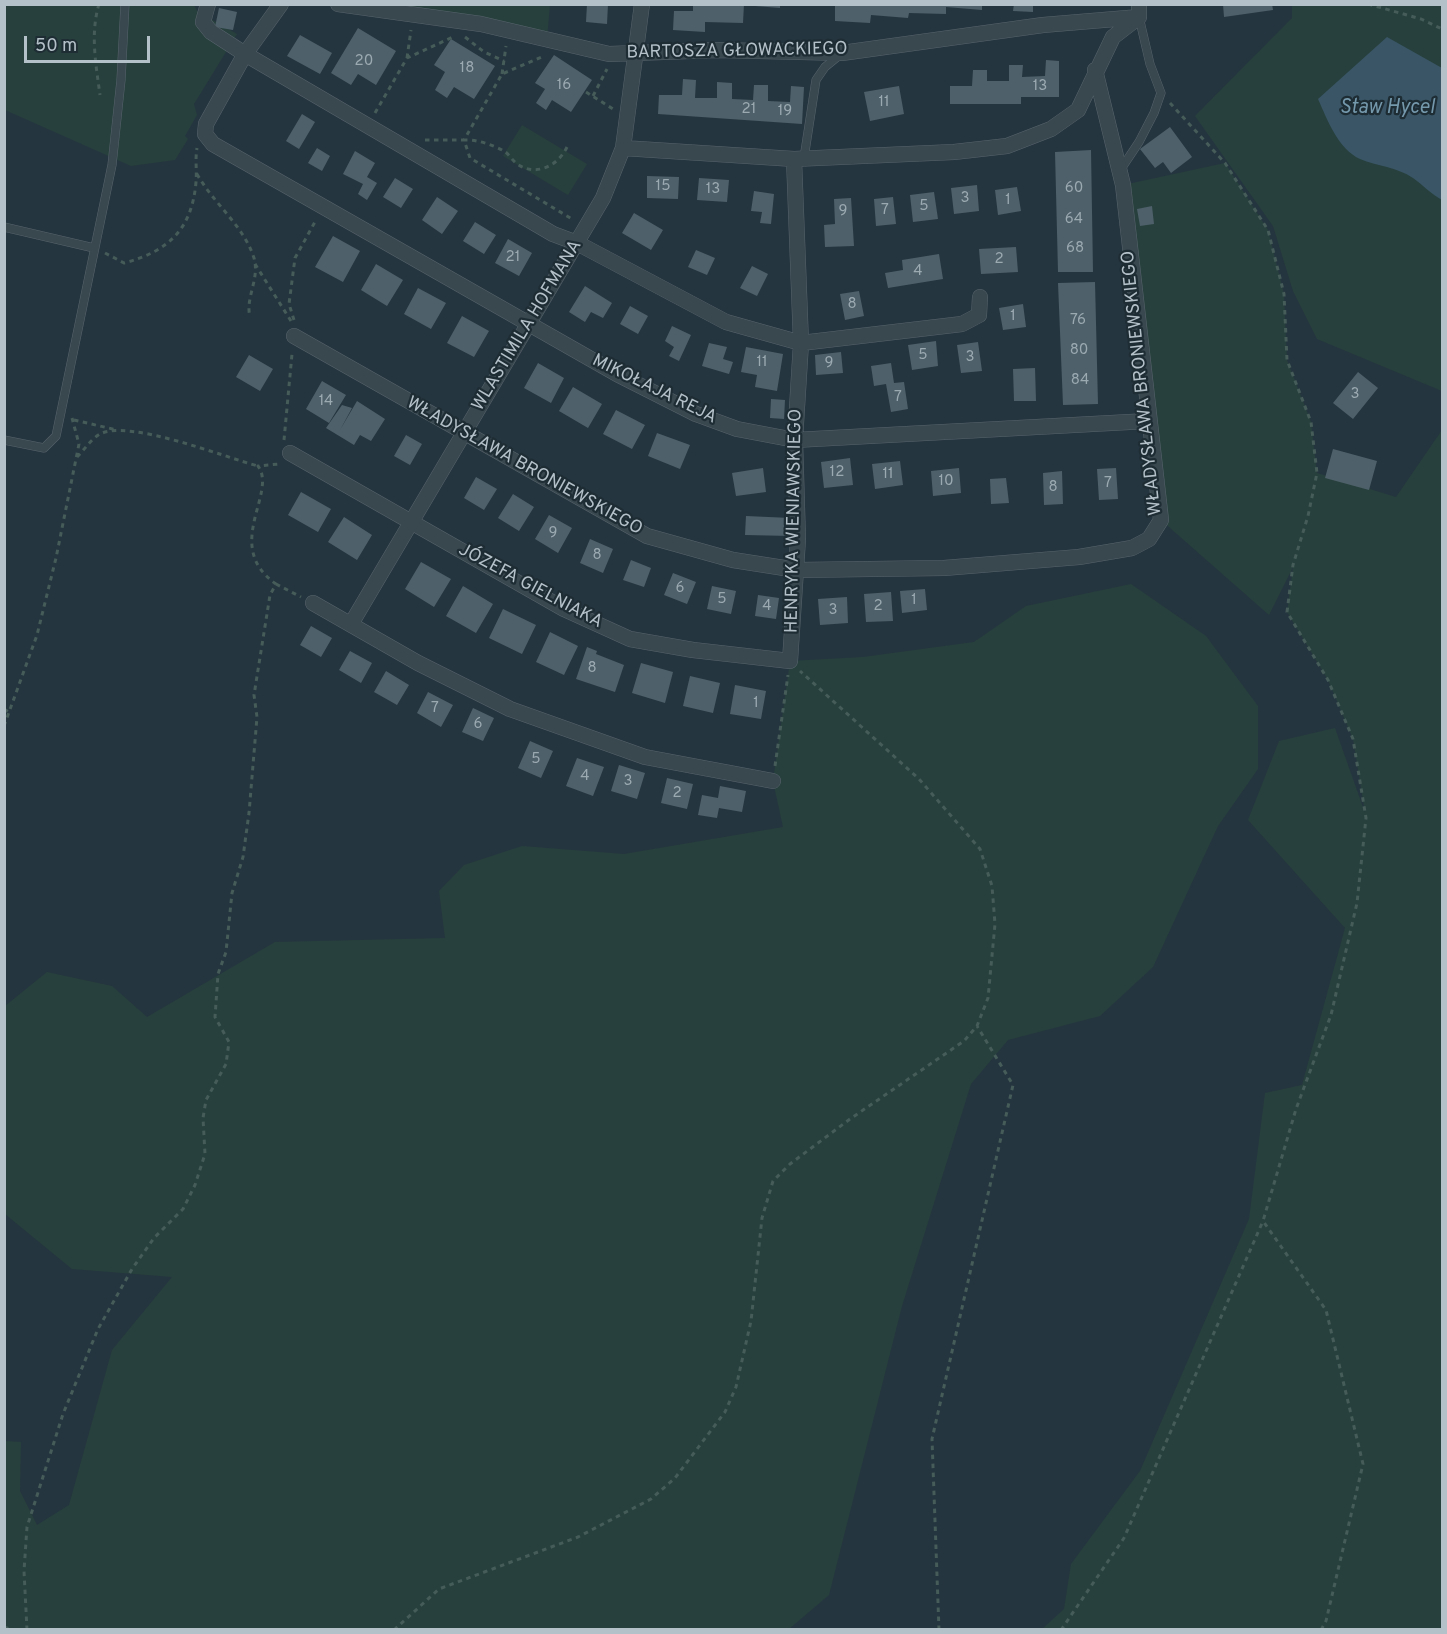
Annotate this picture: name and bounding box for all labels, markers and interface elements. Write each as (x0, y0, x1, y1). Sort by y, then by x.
scale bar (27, 24, 153, 62)
text: 50 m (35, 35, 77, 58)
street label: BARTOSZA GŁOWACKIEGO (626, 39, 848, 65)
house number: 20 (355, 53, 373, 71)
house number: 18 (460, 60, 474, 78)
house number: 16 (557, 77, 571, 95)
house number: 13 (1033, 78, 1047, 96)
house number: 11 (878, 94, 890, 112)
water label: Staw Hycel (1340, 97, 1434, 121)
house number: 21 (742, 101, 756, 119)
house number: 19 (778, 103, 792, 121)
house number: 15 (656, 178, 670, 196)
house number: 60 (1065, 180, 1083, 198)
house number: 13 (706, 181, 720, 199)
house number: 3 (960, 190, 970, 208)
house number: 1 (1005, 192, 1011, 210)
house number: 5 (919, 198, 929, 216)
house number: 7 (881, 202, 889, 220)
house number: 9 (839, 203, 847, 221)
house number: 64 (1065, 211, 1083, 229)
street label: WLASTIMILA HOFMANA (468, 237, 588, 415)
house number: 68 (1066, 240, 1084, 258)
house number: 21 (506, 249, 520, 267)
street label: WŁADYSŁAWA BRONIEWSKIEGO (1118, 249, 1168, 517)
house number: 2 (994, 251, 1004, 269)
house number: 4 (913, 263, 923, 281)
house number: 8 (847, 296, 857, 314)
house number: 1 (1010, 308, 1016, 326)
house number: 76 (1070, 312, 1086, 330)
house number: 80 (1070, 342, 1088, 360)
house number: 5 (918, 347, 928, 365)
house number: 3 (965, 349, 975, 367)
street label: MIKOŁAJA REJA (588, 350, 720, 430)
house number: 11 (756, 354, 768, 372)
house number: 9 (825, 355, 833, 373)
house number: 84 (1071, 372, 1089, 390)
house number: 3 (1350, 386, 1360, 404)
house number: 7 (894, 389, 902, 407)
house number: 14 (319, 393, 333, 411)
street label: WŁADYSŁAWA BRONIEWSKIEGO (402, 393, 646, 541)
street label: HENRYKA WIENIAWSKIEGO (782, 409, 808, 633)
house number: 12 (830, 464, 844, 482)
house number: 11 (882, 466, 894, 484)
house number: 10 (938, 473, 954, 491)
house number: 7 (1104, 475, 1112, 493)
house number: 8 (1048, 479, 1058, 497)
house number: 9 (549, 525, 557, 543)
street label: JÓZEFA GIELNIAKA (454, 540, 606, 634)
house number: 8 (592, 547, 602, 565)
house number: 6 (676, 580, 684, 598)
house number: 5 (717, 591, 727, 609)
house number: 1 (911, 592, 917, 610)
house number: 4 (762, 598, 772, 616)
house number: 2 (873, 598, 883, 616)
house number: 3 (828, 602, 838, 620)
house number: 8 (587, 660, 597, 678)
house number: 1 (753, 695, 759, 713)
house number: 7 (431, 700, 439, 718)
house number: 6 (474, 716, 482, 734)
house number: 5 (531, 751, 541, 769)
house number: 4 (580, 768, 590, 786)
house number: 3 (623, 773, 633, 791)
house number: 2 (672, 785, 682, 803)

